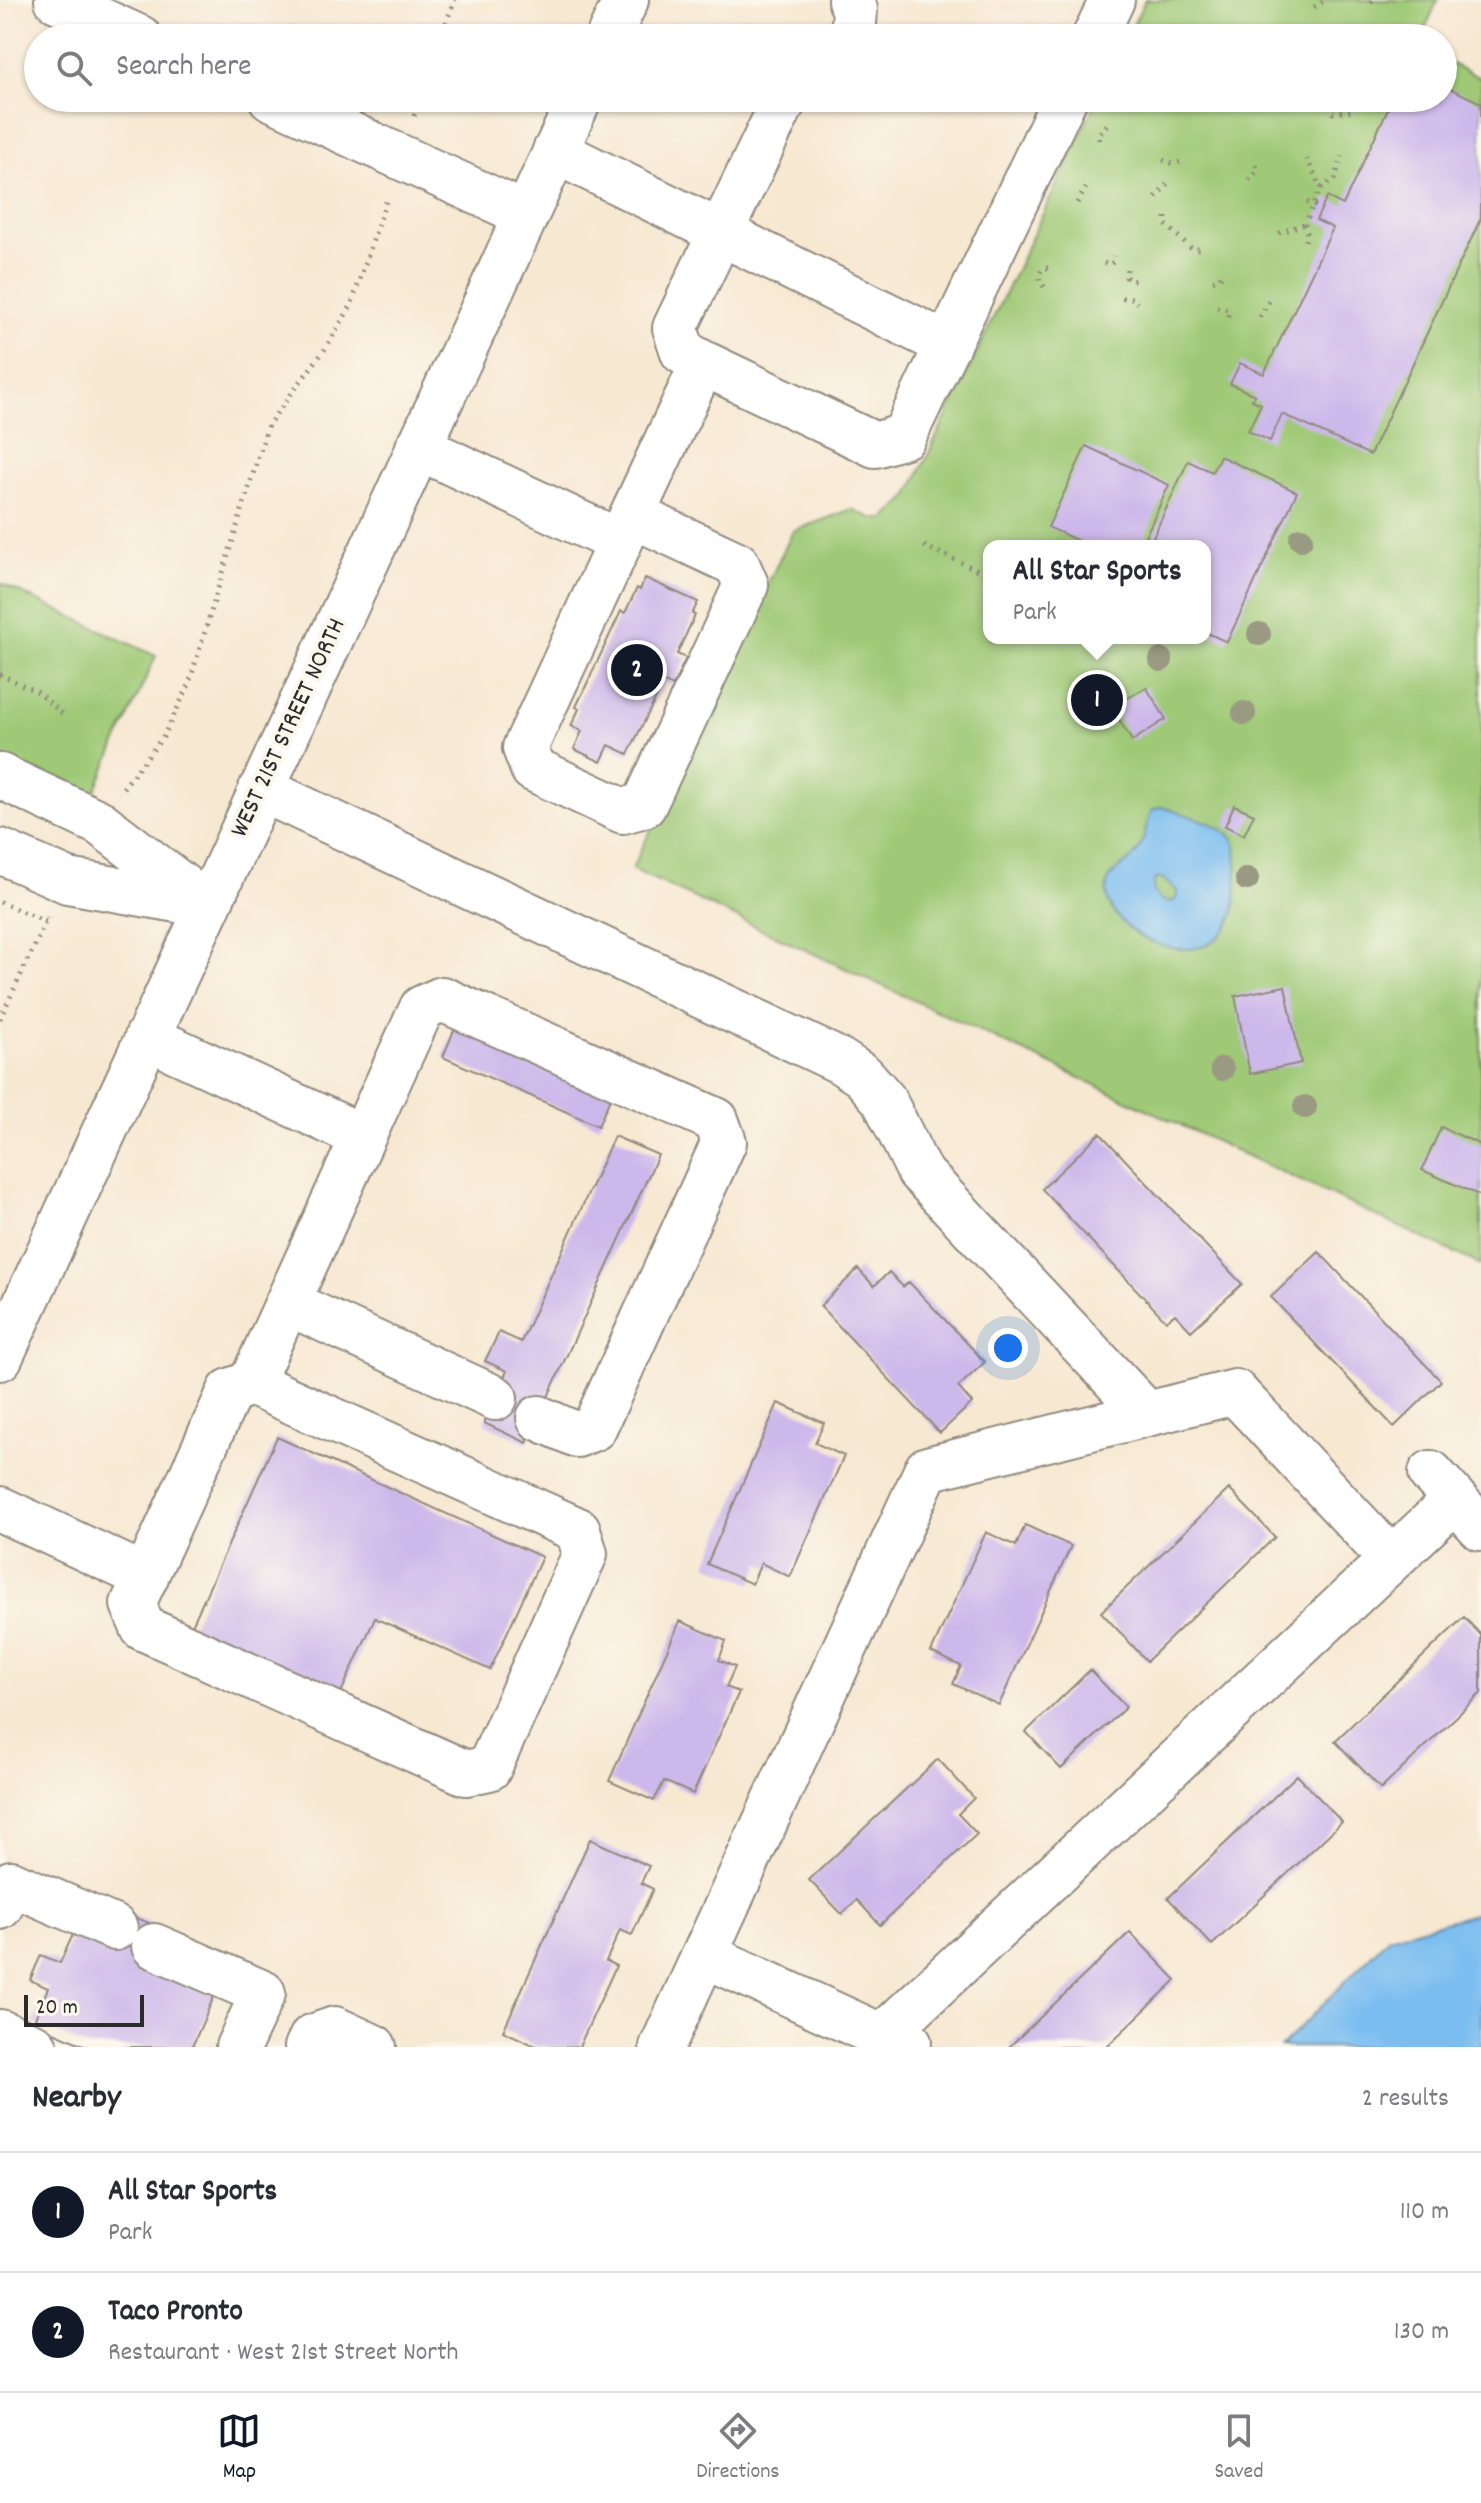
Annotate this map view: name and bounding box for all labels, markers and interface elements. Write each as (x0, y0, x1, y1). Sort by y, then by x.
search box (24, 24, 1457, 112)
icon: search (52, 46, 96, 90)
text: Search here (116, 47, 252, 90)
popup (983, 540, 1211, 644)
text: All Star Sports (1012, 552, 1182, 595)
text: Park (1012, 595, 1057, 632)
street label: WEST 21ST STREET NORTH (222, 612, 356, 844)
pin: 2 (611, 640, 663, 700)
pin: 1 (1071, 670, 1123, 730)
your location (988, 1328, 1028, 1368)
scale bar (24, 1991, 144, 2027)
text: 20 m (36, 1993, 78, 2024)
text: Nearby (32, 2075, 121, 2124)
text: 2 results (1362, 2081, 1449, 2118)
text: All Star Sports (108, 2172, 277, 2215)
text: 1 (55, 2194, 61, 2231)
text: 110 m (1400, 2194, 1449, 2231)
text: Park (108, 2215, 152, 2252)
text: Taco Pronto (108, 2292, 243, 2335)
text: 2 (52, 2314, 64, 2351)
text: 130 m (1394, 2314, 1449, 2351)
text: Restaurant · West 21st Street North (108, 2335, 458, 2372)
tab: Map (217, 2409, 261, 2488)
tab: Directions (696, 2409, 780, 2488)
tab: Saved (1214, 2409, 1264, 2488)

